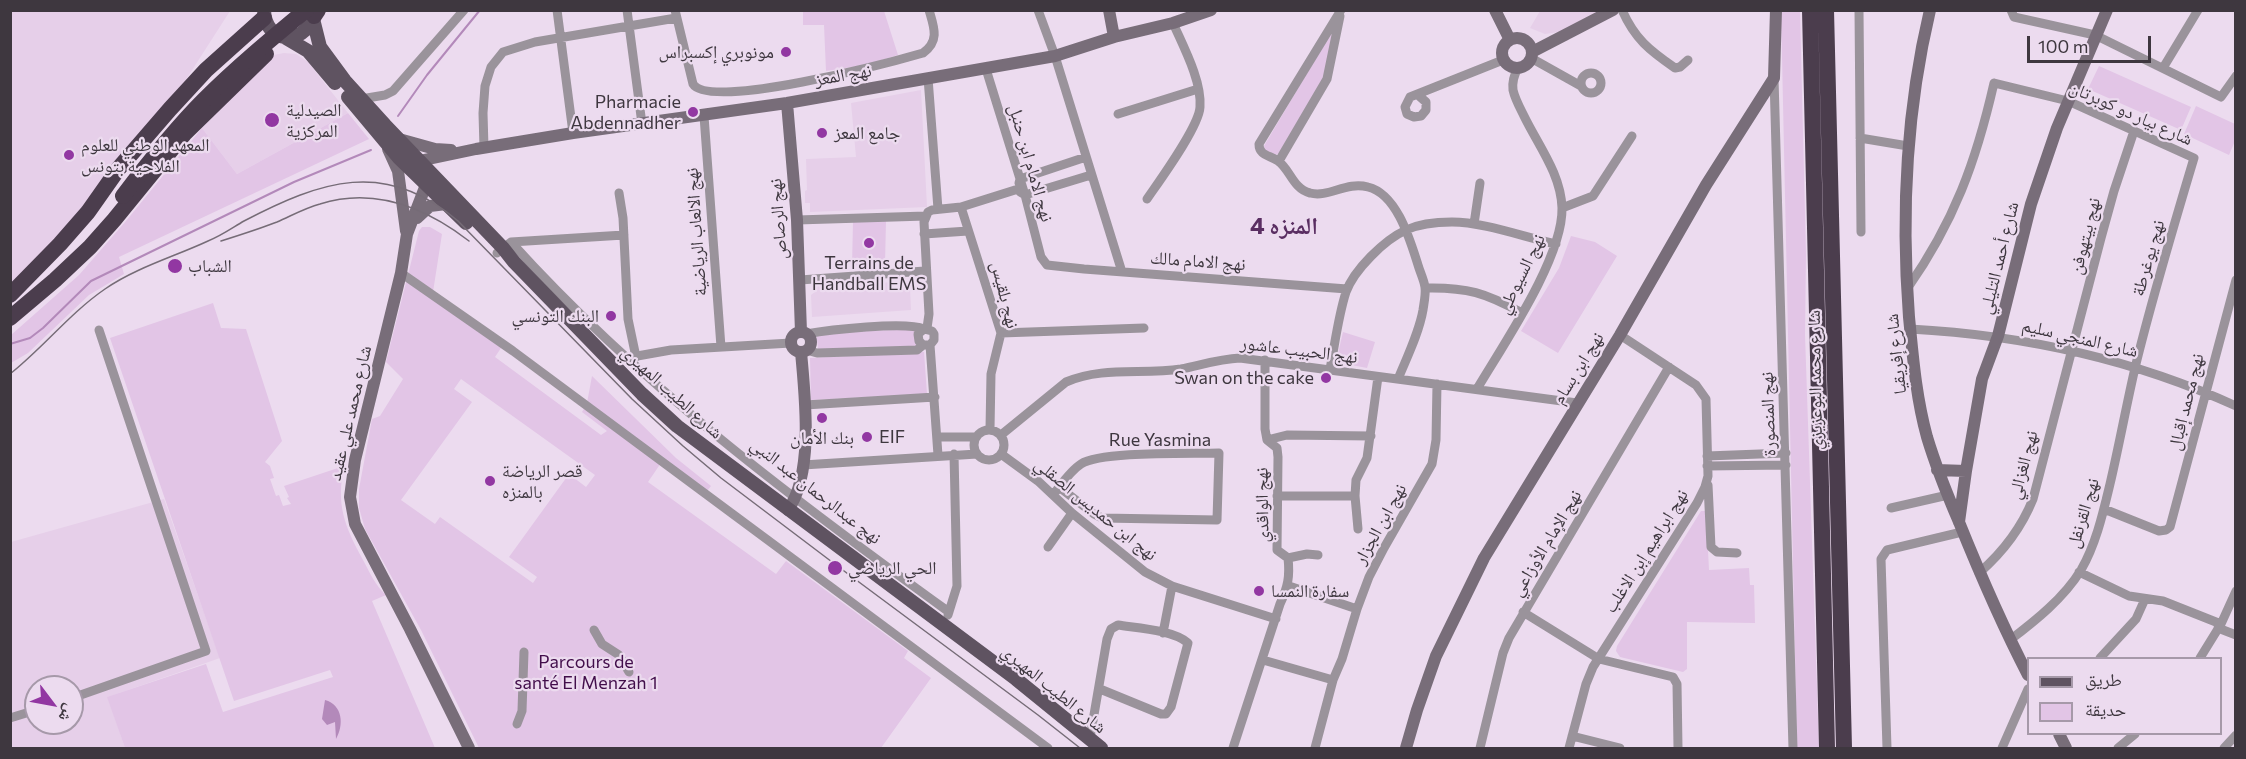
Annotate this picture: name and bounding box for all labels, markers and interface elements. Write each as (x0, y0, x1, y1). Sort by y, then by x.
scale bar (2030, 24, 2154, 62)
text: 100 m (2038, 35, 2088, 57)
place label: مونوبري إكسبراس (658, 41, 774, 63)
marker: مونوبري إكسبراس (779, 45, 793, 59)
street label: نهج المعز (813, 59, 873, 91)
street label: شارع بيار دو كوبرتان (2066, 76, 2196, 150)
place label: Pharmacie Abdennadher (571, 91, 681, 134)
place label: الصيدلية المركزية (286, 99, 342, 142)
street label: نهج الامام ابن حنبل (1004, 102, 1058, 224)
marker: Pharmacie Abdennadher (686, 105, 700, 119)
marker: الصيدلية المركزية (263, 111, 281, 129)
place label: جامع المعز (834, 122, 901, 144)
marker: جامع المعز (815, 126, 829, 140)
place label: المعهد الوطني للعلوم الفلاحية بتونس (81, 134, 210, 176)
marker: المعهد الوطني للعلوم الفلاحية بتونس (62, 148, 76, 162)
street label: نهج الالعاب الرياضية (681, 167, 711, 297)
street label: نهج الرصاص (764, 178, 792, 260)
street label: نهج بيتهوفن (2065, 195, 2105, 277)
street label: شارع أحمد التليلي (1975, 200, 2023, 316)
district label: المنزه 4 (1250, 212, 1318, 240)
street label: نهج يوغرطة (2127, 217, 2169, 299)
street label: نهج السيوطي (1492, 230, 1550, 318)
marker: Terrains de Handball EMS (862, 236, 876, 250)
street label: نهج الامام مالك (1150, 247, 1246, 275)
place label: Terrains de Handball EMS (812, 252, 926, 294)
place label: الشباب (188, 255, 232, 277)
marker: الشباب (166, 257, 184, 275)
street label: نهج بلقيس (986, 259, 1024, 331)
place label: البنك التونسي (511, 305, 599, 327)
marker: البنك التونسي (604, 309, 618, 323)
street label: شارع محمد البوعزيزي (1803, 310, 1827, 450)
street label: شارع إفريقيا (1881, 313, 1911, 395)
street label: شارع المنجي سليم (2020, 314, 2140, 362)
street label: نهج ابن بسام (1547, 328, 1609, 408)
street label: نهج الحبيب عاشور (1239, 332, 1359, 368)
street label: شارع الطيب المهيري (617, 341, 727, 443)
street label: شارع محمد علي عقيد (324, 344, 376, 482)
street label: نهج محمد إقبال (2164, 351, 2208, 453)
place label: Swan on the cake (1174, 367, 1314, 389)
marker: Swan on the cake (1319, 371, 1333, 385)
street label: نهج المنصورة (1756, 371, 1780, 457)
marker: بنك الأمان (815, 411, 829, 425)
place label: EIF (879, 426, 905, 448)
place label: بنك الأمان (790, 427, 854, 449)
street label: نهج الغزالي (2003, 428, 2043, 502)
street label: Rue Yasmina (1109, 429, 1211, 451)
marker: EIF (860, 430, 874, 444)
street label: نهج عبدالرحمان عبد النبي (746, 433, 886, 549)
street label: نهج ابن حمديس الصقلي (1030, 453, 1162, 565)
place label: قصر الرياضة بالمنزه (502, 460, 583, 502)
street label: نهج الواقدي (1251, 467, 1273, 543)
marker: قصر الرياضة بالمنزه (483, 474, 497, 488)
street label: نهج القرنفل (2062, 475, 2104, 551)
street label: نهج ابن الجزار (1349, 480, 1411, 568)
street label: نهج ابراهيم إبن الاغلب (1599, 485, 1693, 617)
street label: نهج الإمام الأوزاعي (1506, 486, 1586, 600)
place label: الحي الرياضي (848, 557, 937, 579)
marker: الحي الرياضي (826, 559, 844, 577)
place label: سفارة النمسا (1271, 580, 1349, 602)
marker: سفارة النمسا (1252, 584, 1266, 598)
street label: شارع الطيب المهيري (997, 640, 1111, 738)
park label: Parcours de santé El Menzah 1 (514, 651, 658, 694)
legend (2027, 657, 2222, 735)
text: طريق (2085, 668, 2122, 690)
north arrow (24, 675, 84, 735)
text: حديقة (2085, 698, 2126, 720)
text: ش (55, 702, 81, 726)

